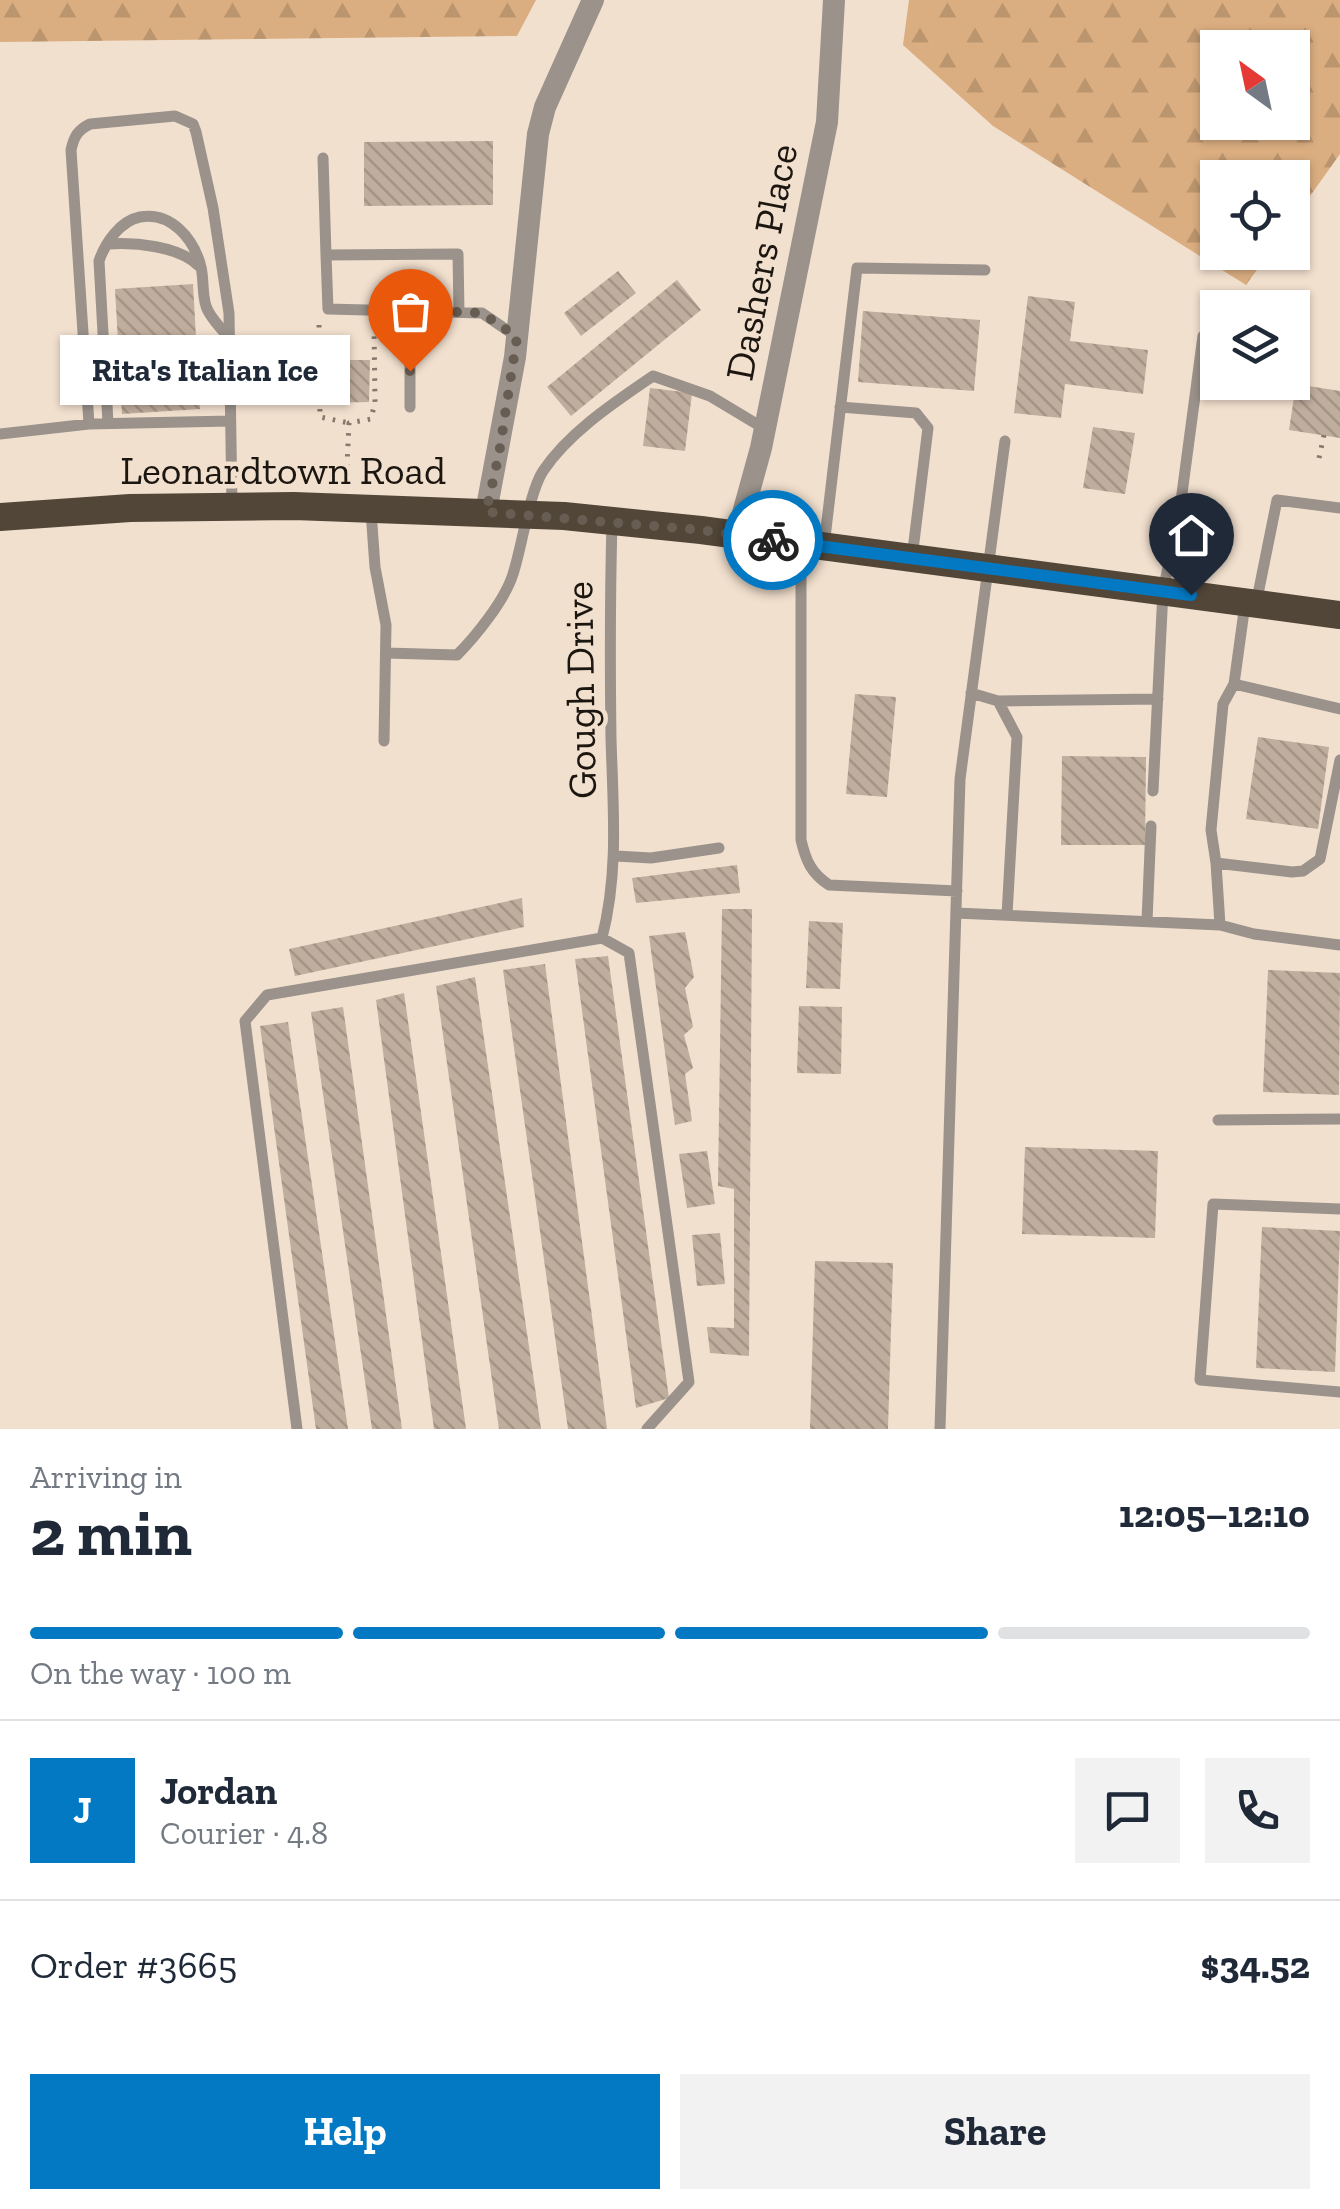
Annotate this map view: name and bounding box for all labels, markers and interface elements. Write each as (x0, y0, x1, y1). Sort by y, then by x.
north arrow (1200, 30, 1310, 140)
map controls (1200, 30, 1310, 400)
street label: Dashers Place (715, 140, 807, 384)
button: locate (1200, 160, 1310, 270)
pin (368, 269, 453, 372)
icon: bag (383, 284, 438, 339)
button: layers (1200, 290, 1310, 400)
callout: Rita's Italian Ice (60, 336, 350, 406)
text: Rita's Italian Ice (92, 351, 318, 389)
street label: Leonardtown Road (120, 446, 446, 494)
courier (723, 490, 823, 590)
pin (1149, 493, 1234, 596)
icon: home (1164, 508, 1219, 563)
icon: bike (746, 513, 801, 568)
street label: Gough Drive (554, 581, 606, 799)
text: Arriving in (30, 1458, 182, 1496)
text: 12:05–12:10 (1119, 1491, 1310, 1537)
text: 2 min (30, 1494, 192, 1572)
text: On the way · 100 m (30, 1654, 291, 1692)
button: chat (1075, 1758, 1180, 1863)
button: phone (1205, 1758, 1310, 1863)
text: Jordan (160, 1768, 277, 1814)
text: J (73, 1787, 92, 1833)
text: Courier · 4.8 (160, 1814, 328, 1852)
text: Order #3665 (30, 1942, 237, 1988)
text: $34.52 (1201, 1942, 1310, 1988)
button: Help (30, 2074, 660, 2189)
button: Share (680, 2074, 1310, 2189)

